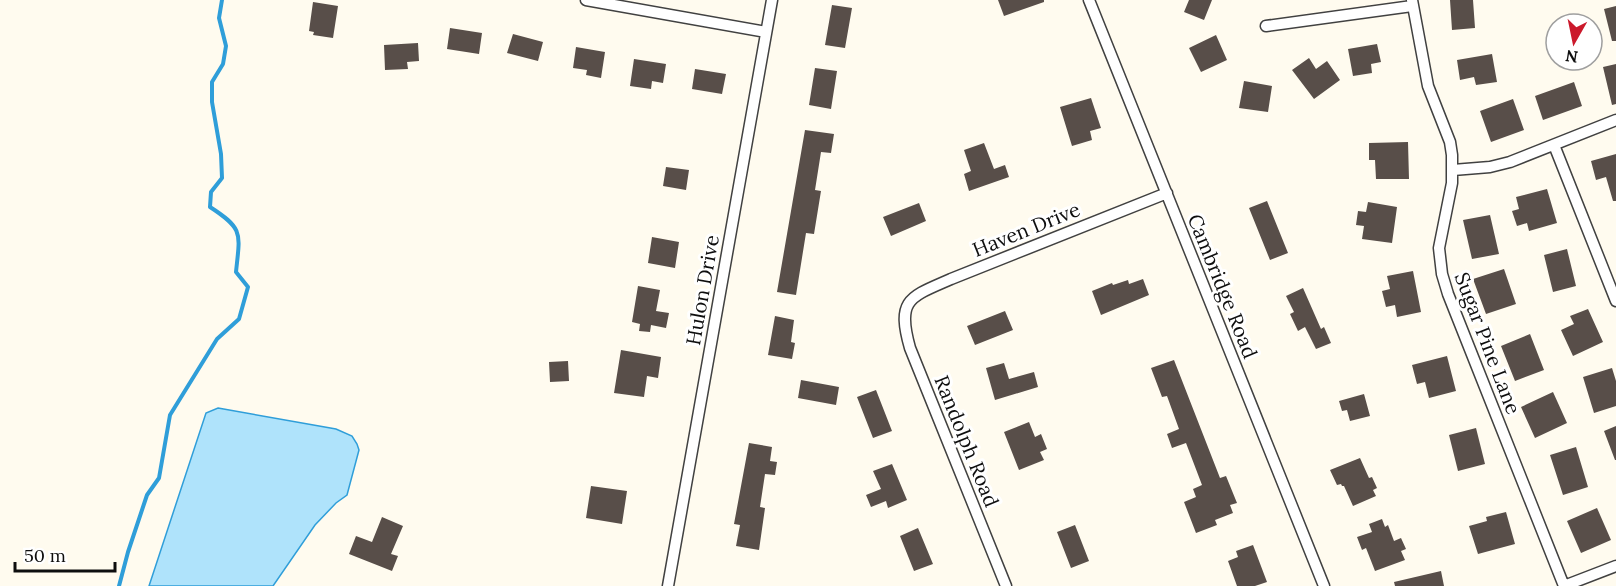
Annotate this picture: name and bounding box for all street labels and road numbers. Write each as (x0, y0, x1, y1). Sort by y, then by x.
street label: Haven Drive (969, 196, 1084, 262)
street label: Cambridge Road (1183, 210, 1263, 362)
street label: Hulon Drive (680, 233, 724, 347)
street label: Sugar Pine Lane (1449, 269, 1527, 418)
street label: Randolph Road (929, 372, 1005, 510)

